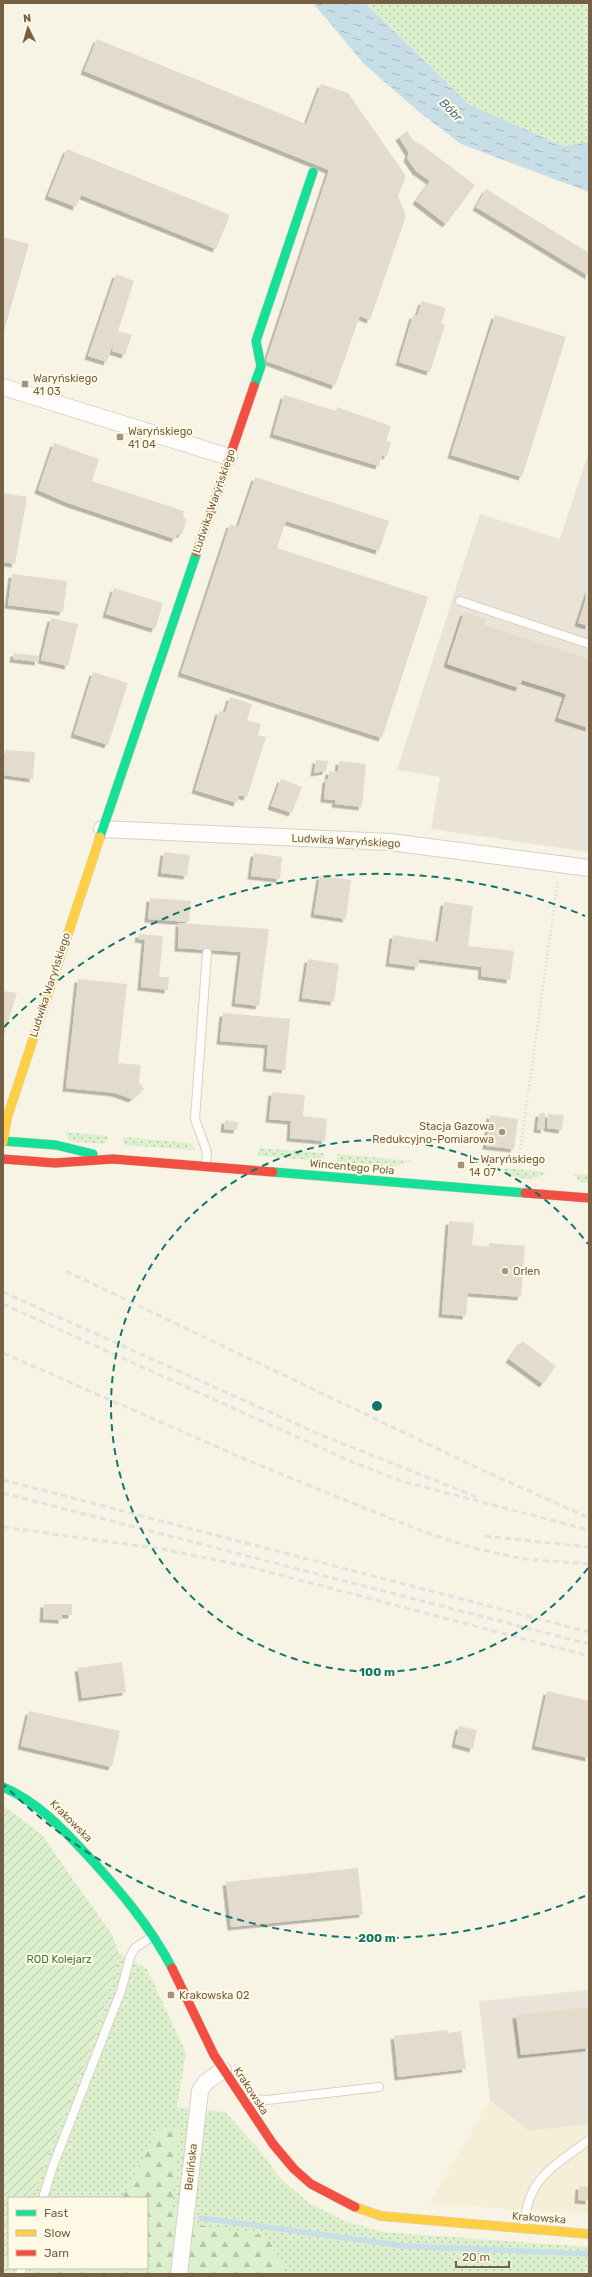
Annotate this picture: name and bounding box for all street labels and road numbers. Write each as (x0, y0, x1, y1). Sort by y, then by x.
street label: Ludwika Waryńskiego (190, 447, 238, 555)
street label: Ludwika Waryńskiego (291, 832, 401, 850)
street label: Ludwika Waryńskiego (27, 931, 73, 1039)
street label: Wincentego Pola (309, 1157, 395, 1177)
street label: Krakowska (47, 1797, 95, 1845)
street label: Krakowska (231, 2065, 271, 2117)
street label: Berlińska (182, 2143, 200, 2191)
street label: Krakowska (511, 2210, 567, 2226)

